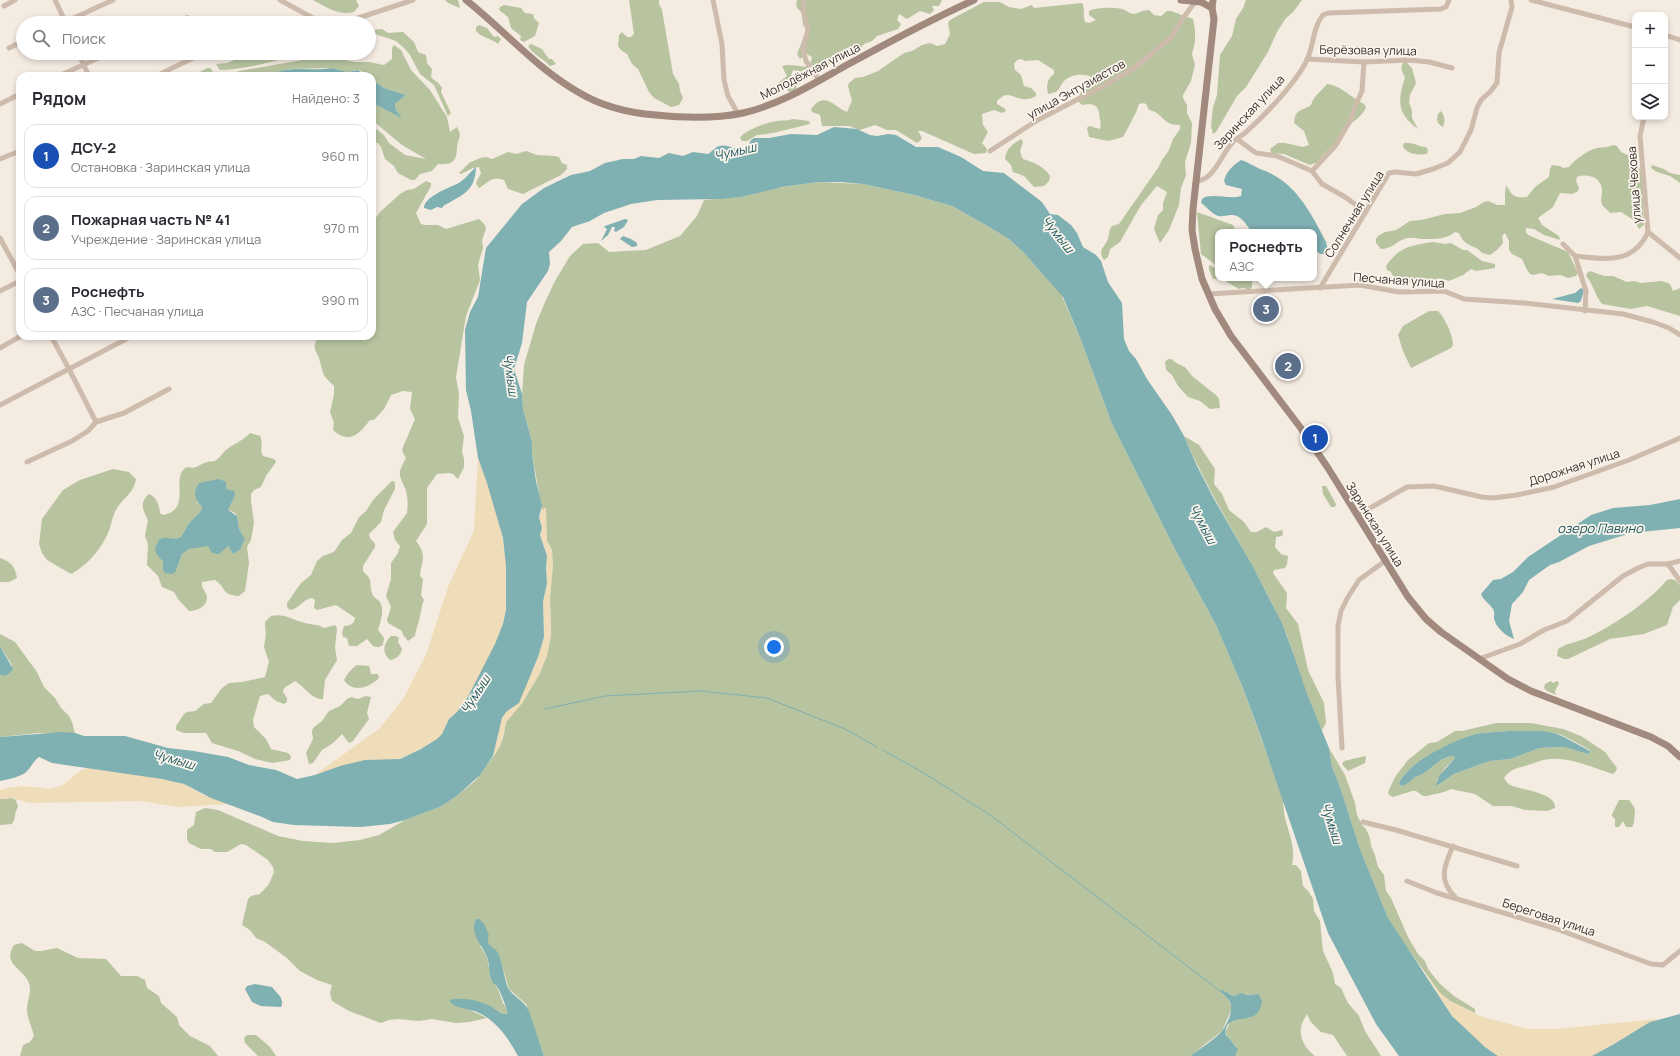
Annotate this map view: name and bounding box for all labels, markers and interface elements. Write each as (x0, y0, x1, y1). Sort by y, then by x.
map controls (1632, 12, 1668, 120)
button: + (1632, 12, 1668, 48)
search box (16, 16, 376, 60)
icon: search (30, 27, 52, 49)
text: Поиск (62, 28, 106, 49)
street label: Молодёжная улица (757, 38, 863, 104)
street label: Берёзовая улица (1319, 41, 1417, 59)
button: − (1632, 48, 1668, 84)
street label: улица Энтузиастов (1024, 55, 1129, 123)
street label: Заринская улица (1210, 71, 1288, 153)
button: layers (1632, 84, 1668, 120)
text: Рядом (32, 87, 86, 110)
text: Найдено: 3 (292, 89, 360, 107)
text: ДСУ-2 (71, 137, 116, 158)
water label: Чумыш (712, 137, 759, 165)
street label: улица Чехова (1623, 146, 1645, 224)
text: 1 (43, 147, 49, 165)
text: 960 m (321, 147, 359, 165)
text: Остановка · Заринская улица (71, 158, 250, 176)
street label: Солнечная улица (1320, 167, 1388, 261)
text: Пожарная часть № 41 (71, 209, 231, 230)
water label: Чумыш (1038, 212, 1079, 257)
text: 2 (42, 219, 50, 237)
text: 970 m (323, 219, 359, 237)
popup (1215, 229, 1317, 281)
text: Учреждение · Заринская улица (71, 230, 261, 248)
text: Роснефть (1229, 236, 1303, 257)
text: АЗС (1229, 257, 1254, 275)
street label: Песчаная улица (1353, 268, 1445, 292)
text: Роснефть (71, 281, 144, 302)
text: 3 (42, 291, 50, 309)
text: 990 m (321, 291, 359, 309)
pin: 3 (1253, 294, 1279, 324)
text: АЗС · Песчаная улица (71, 302, 204, 320)
pin: 2 (1275, 351, 1301, 381)
water label: Чумыш (499, 353, 523, 399)
pin: 1 (1302, 423, 1328, 453)
street label: Дорожная улица (1526, 444, 1622, 490)
street label: Заринская улица (1342, 478, 1408, 570)
water label: Чумыш (1185, 501, 1222, 548)
water label: озеро Павино (1557, 519, 1644, 537)
your location (764, 637, 784, 657)
water label: Чумыш (456, 670, 495, 717)
water label: Чумыш (151, 744, 198, 774)
water label: Чумыш (1317, 800, 1348, 847)
street label: Береговая улица (1500, 894, 1598, 940)

